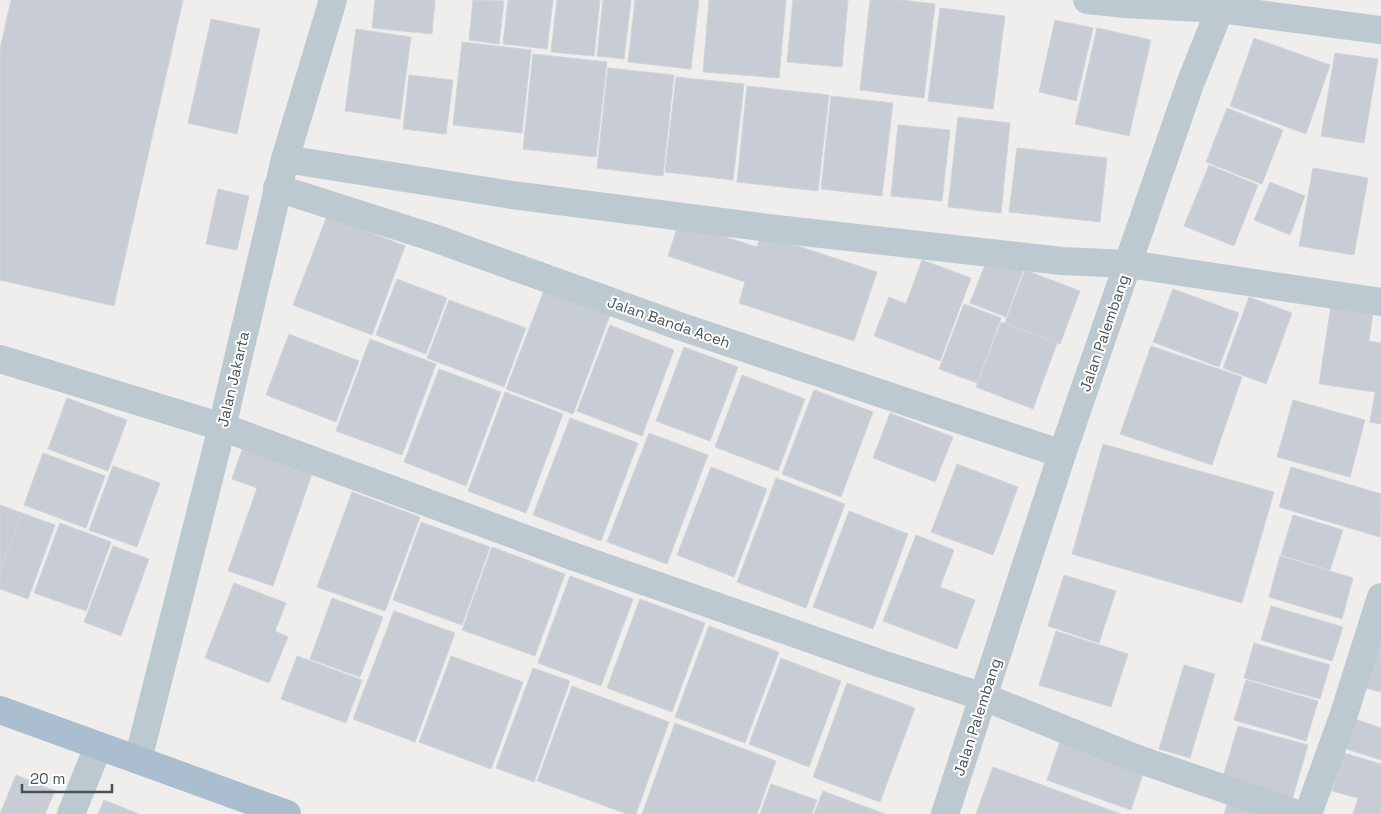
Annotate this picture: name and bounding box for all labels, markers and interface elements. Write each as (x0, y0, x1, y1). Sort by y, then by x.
street label: Jalan Palembang (1075, 272, 1133, 394)
street label: Jalan Banda Aceh (605, 292, 733, 352)
street label: Jalan Jakarta (213, 329, 253, 429)
street label: Jalan Palembang (949, 656, 1005, 778)
scale bar (22, 762, 112, 794)
text: 20 m (30, 769, 65, 788)

